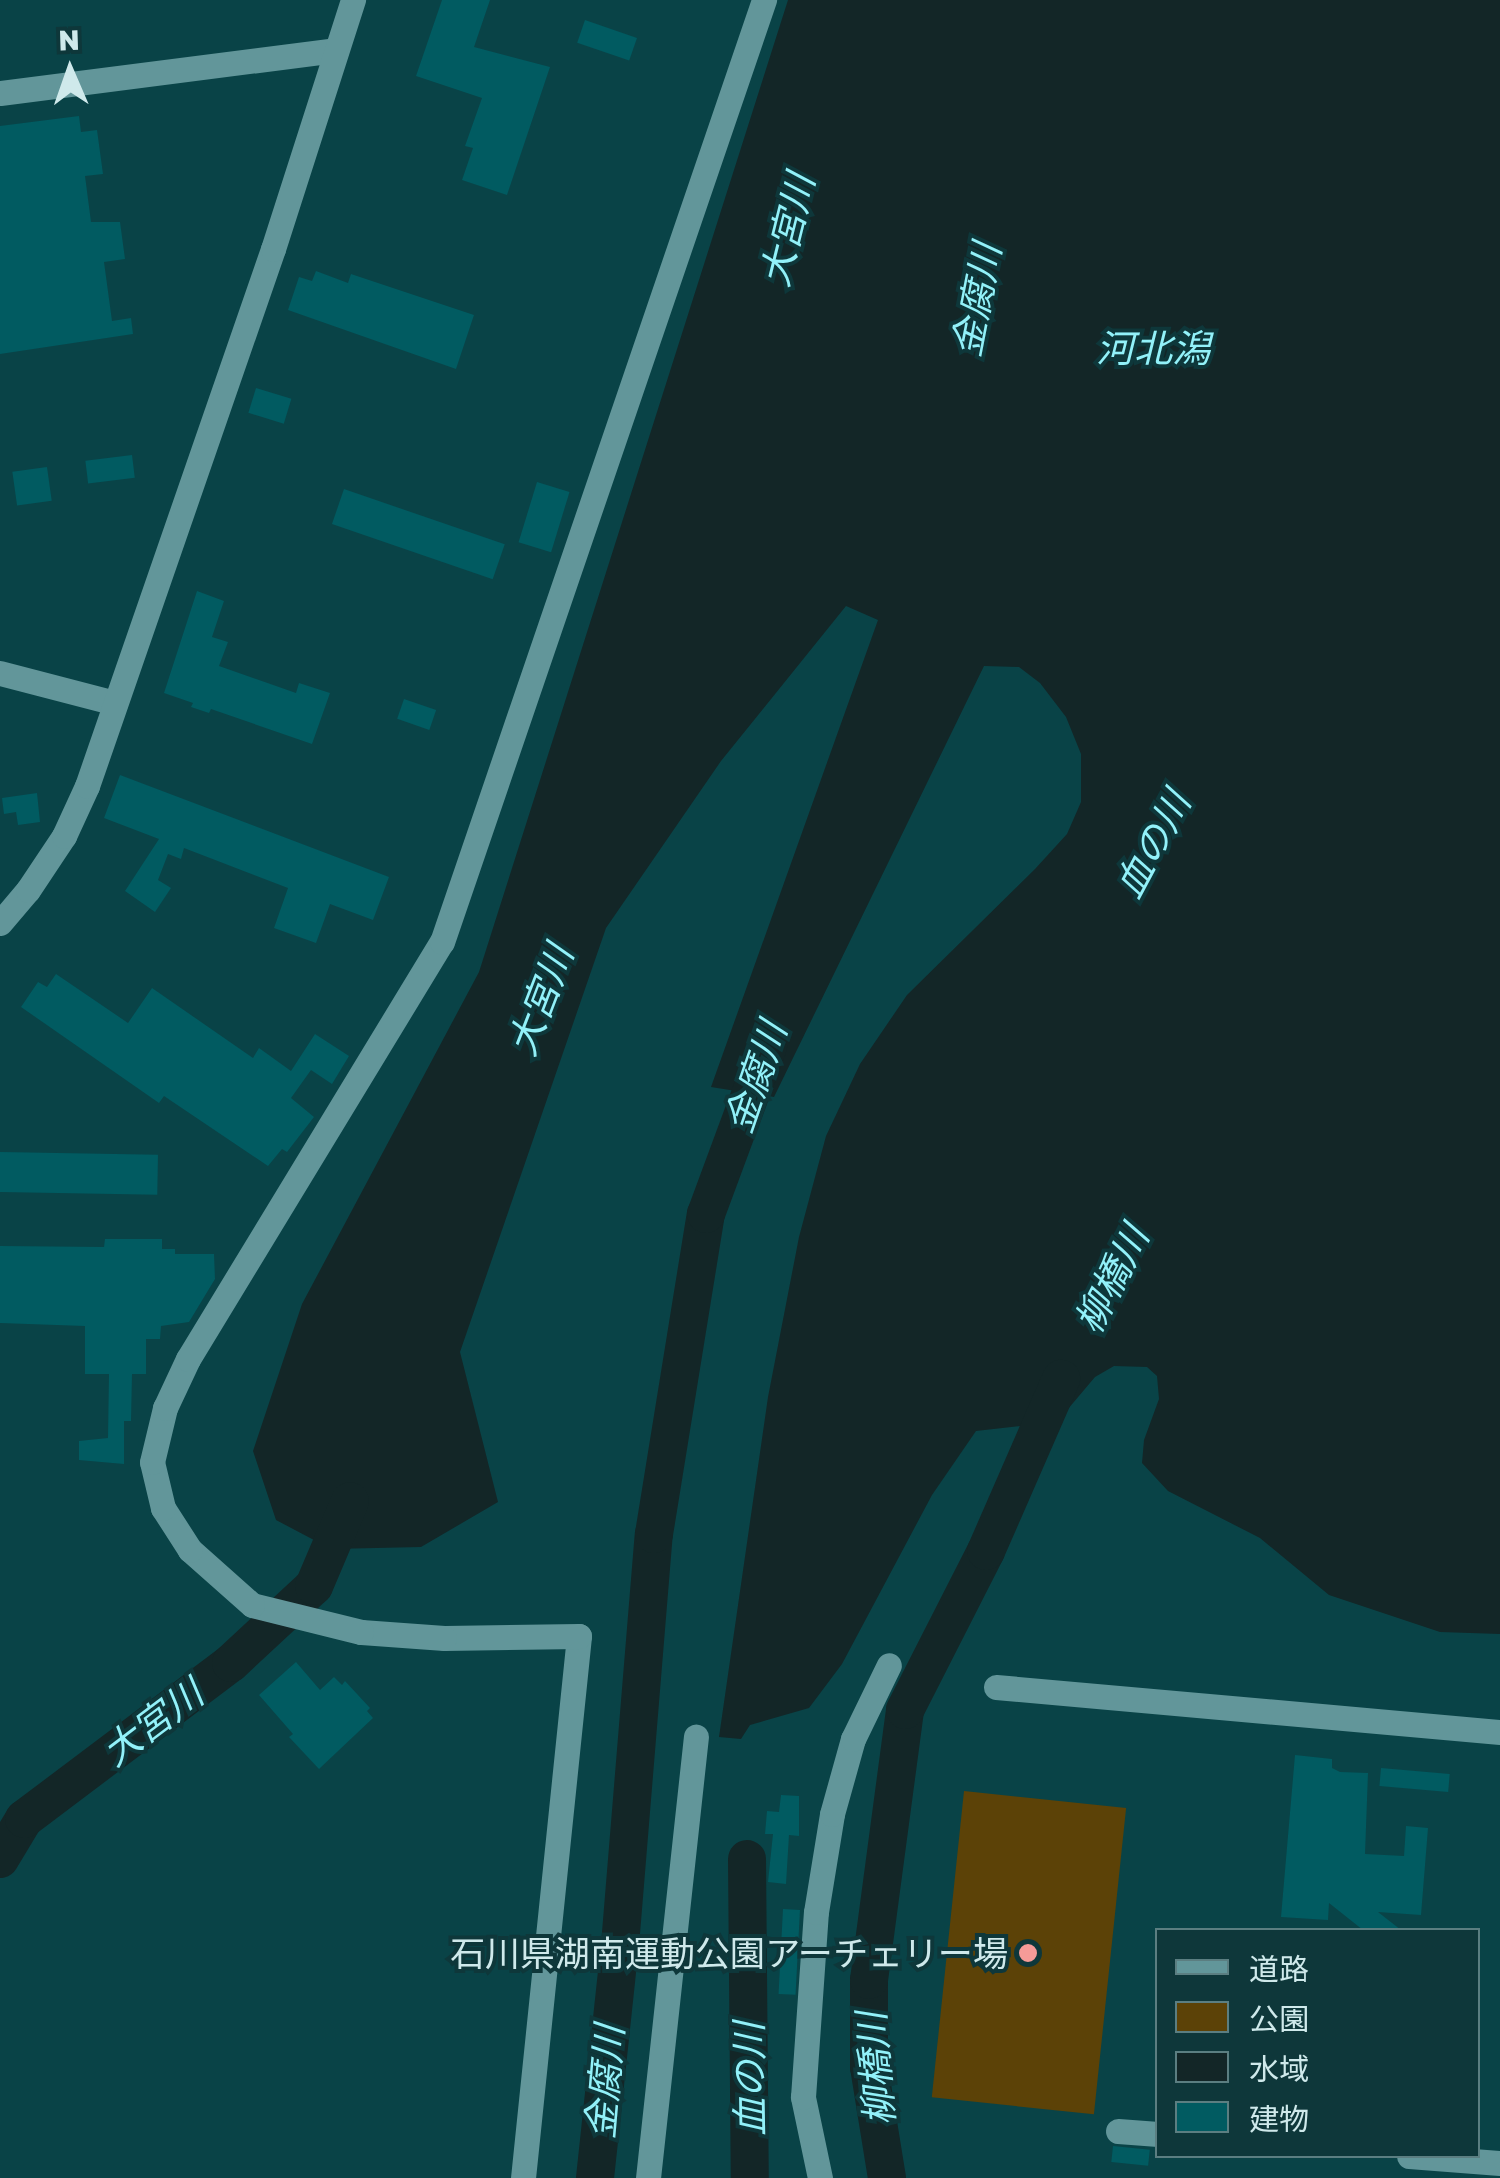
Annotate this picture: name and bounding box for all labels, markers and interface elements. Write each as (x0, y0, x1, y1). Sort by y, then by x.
north arrow (20, 20, 120, 120)
text: N (58, 23, 80, 56)
water label: 大宮川 (751, 169, 823, 291)
water label: 金腐川 (943, 240, 1009, 360)
water label: 河北潟 (1096, 325, 1210, 371)
water label: 血の川 (1105, 783, 1199, 905)
water label: 大宮川 (498, 939, 582, 1061)
water label: 金腐川 (715, 1016, 795, 1138)
water label: 柳橋川 (1065, 1218, 1157, 1340)
water label: 大宮川 (93, 1669, 211, 1775)
legend (1155, 1928, 1480, 2158)
place label: 石川県湖南運動公園アーチェリー場 (450, 1932, 1008, 1974)
marker: 石川県湖南運動公園アーチェリー場 (1017, 1942, 1039, 1964)
text: 道路 (1249, 1951, 1309, 1987)
text: 公園 (1249, 2001, 1309, 2037)
water label: 柳橋川 (847, 2010, 903, 2128)
water label: 血の川 (725, 2022, 773, 2136)
water label: 金腐川 (576, 2023, 632, 2141)
text: 水域 (1249, 2051, 1309, 2087)
text: 建物 (1249, 2101, 1309, 2137)

